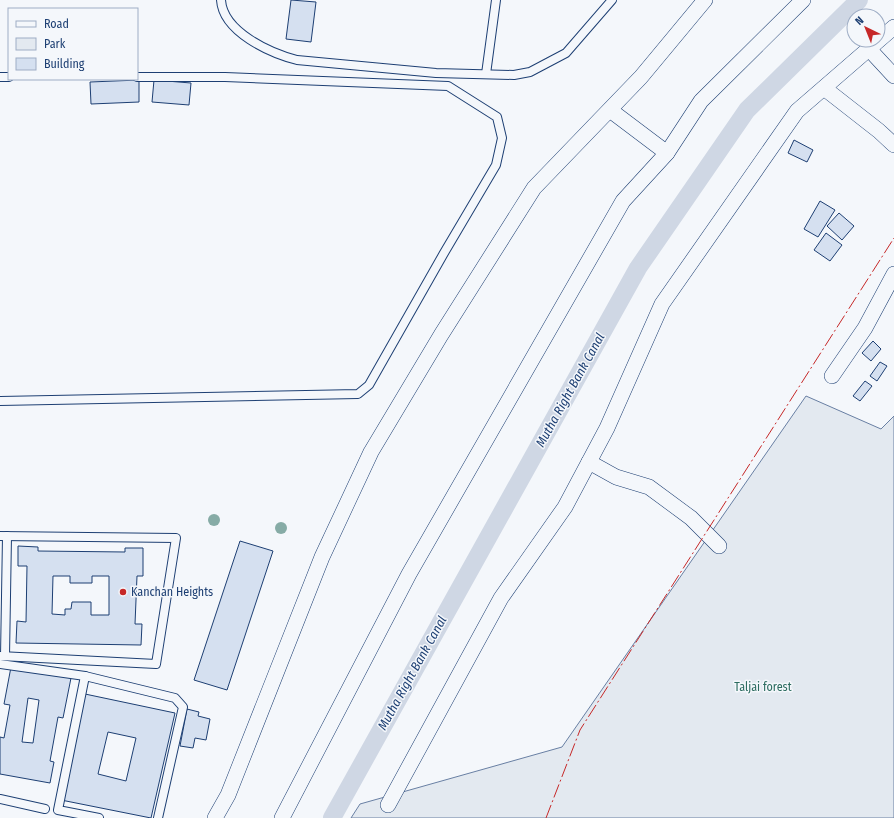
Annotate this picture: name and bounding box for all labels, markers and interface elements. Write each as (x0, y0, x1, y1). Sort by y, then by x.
legend (8, 8, 138, 80)
north arrow (846, 8, 886, 48)
text: N (853, 14, 866, 28)
text: Road (44, 17, 69, 31)
text: Park (44, 37, 66, 51)
text: Building (44, 57, 85, 71)
water label: Mutha Right Bank Canal (532, 330, 608, 450)
place label: Kanchan Heights (131, 585, 213, 599)
marker: Kanchan Heights (118, 587, 128, 597)
water label: Mutha Right Bank Canal (374, 613, 450, 733)
park label: Taljai forest (734, 680, 792, 694)

